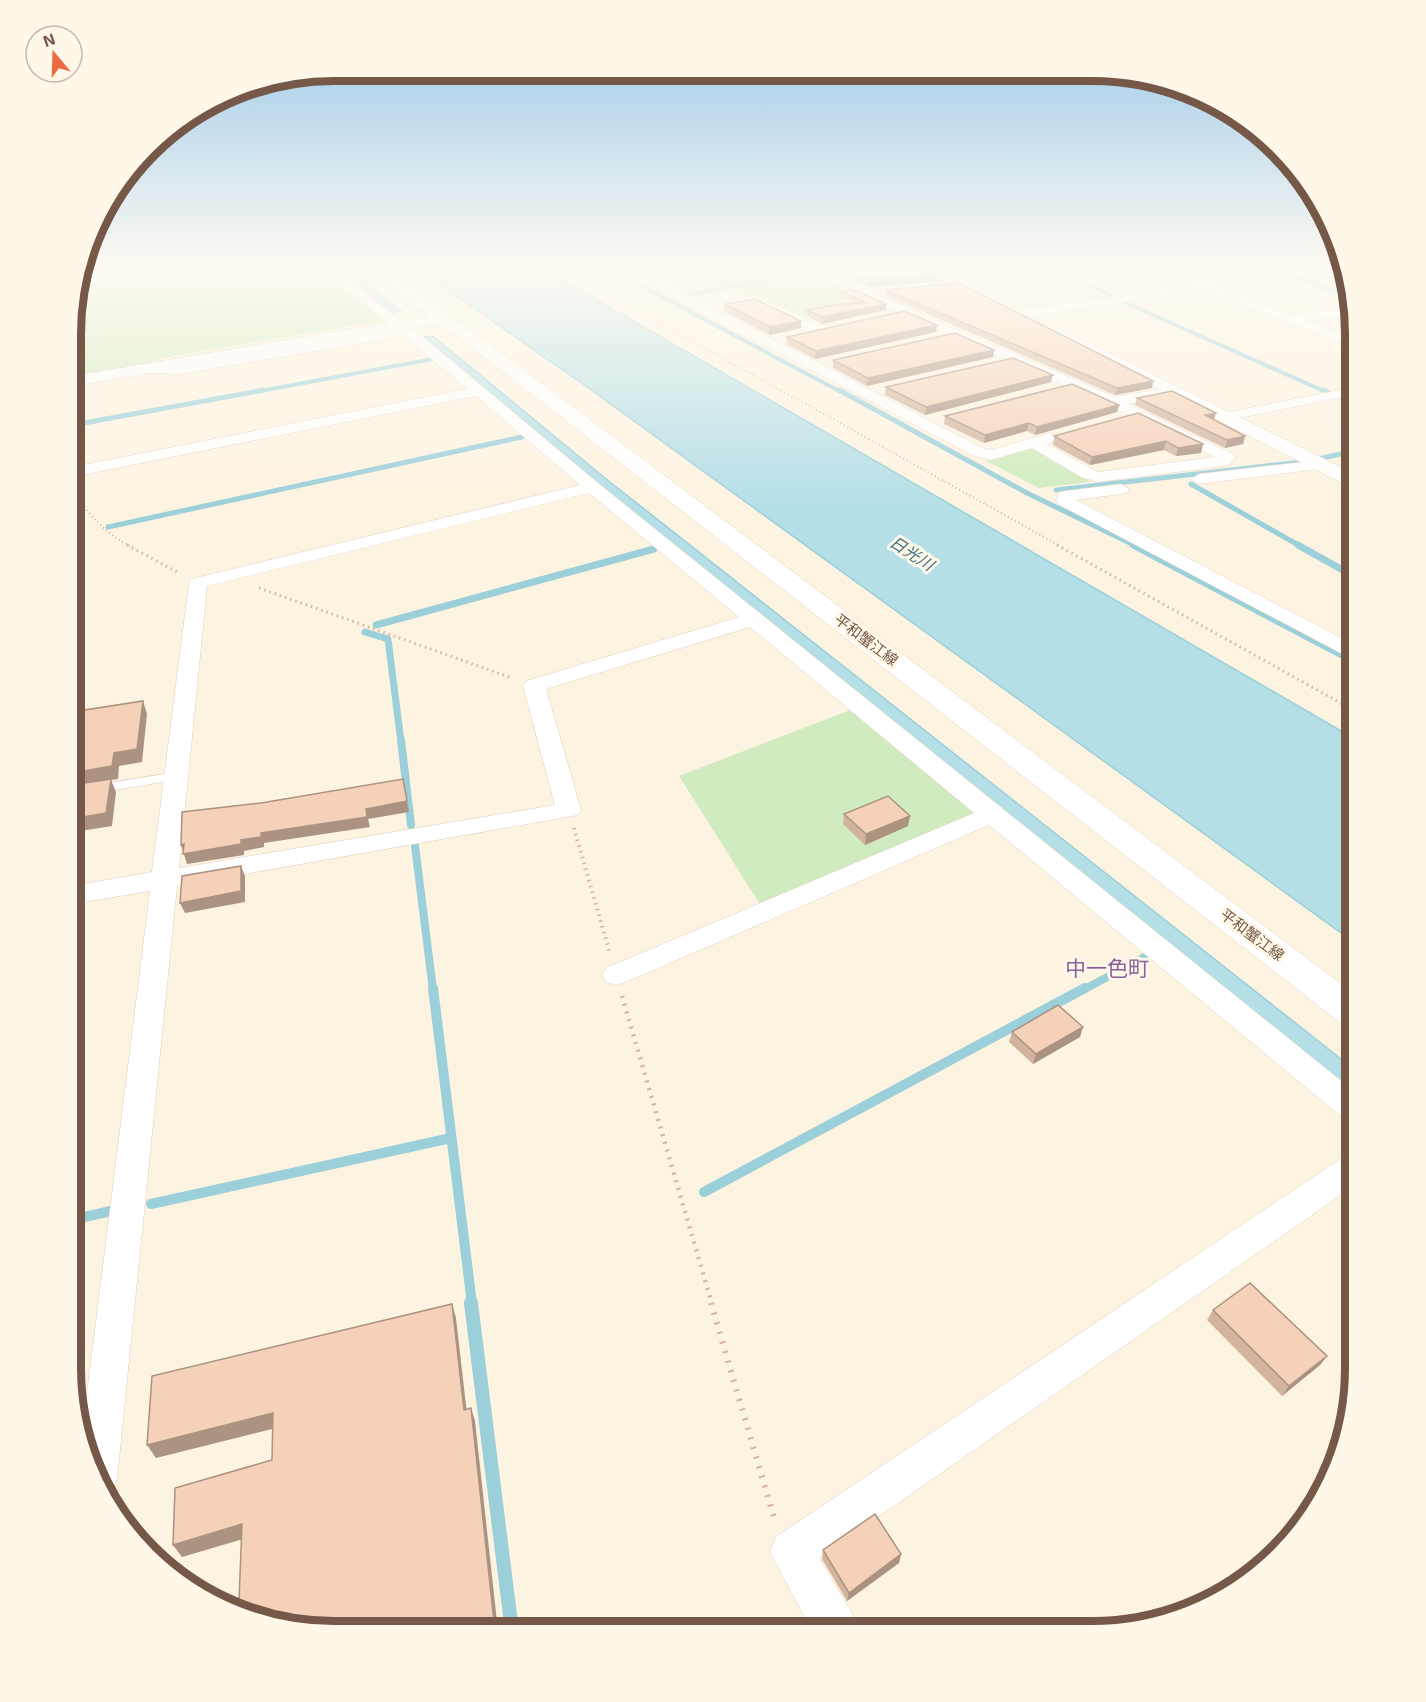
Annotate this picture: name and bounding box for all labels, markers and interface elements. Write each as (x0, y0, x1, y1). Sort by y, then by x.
north arrow (24, 24, 84, 84)
text: N (40, 28, 58, 50)
water label: 日光川 (887, 532, 939, 575)
street label: 平和蟹江線 (831, 609, 902, 669)
street label: 平和蟹江線 (1217, 904, 1288, 964)
district label: 中一色町 (1065, 955, 1149, 980)

